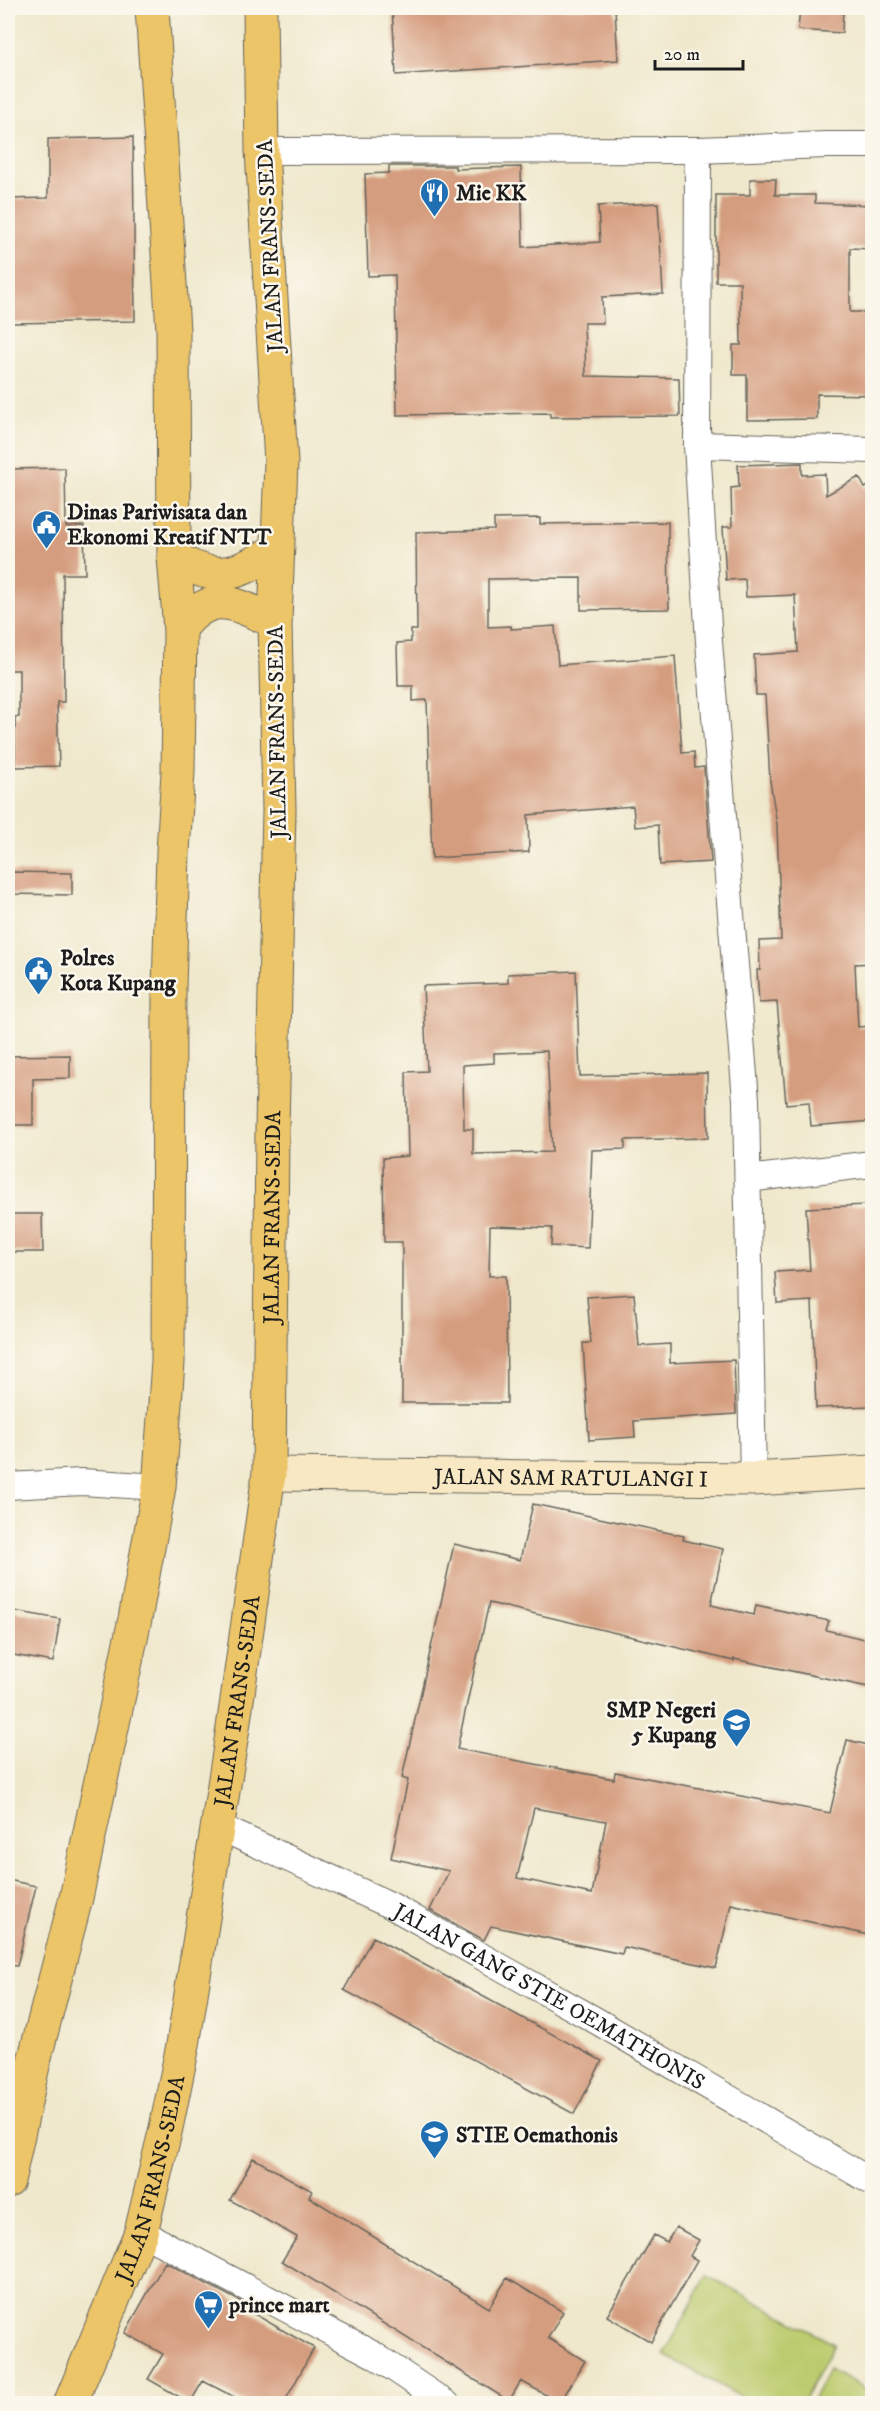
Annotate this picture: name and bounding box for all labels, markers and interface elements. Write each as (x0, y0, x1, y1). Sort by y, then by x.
scale bar (655, 33, 744, 71)
text: 20 m (664, 44, 700, 66)
street label: JALAN FRANS-SEDA (251, 138, 290, 355)
restaurant icon: Mie KK (419, 176, 451, 218)
place label: Mie KK (456, 180, 527, 207)
place label: Dinas Pariwisata dan Ekonomi Kreatif NTT (67, 499, 272, 551)
public building icon: Dinas Pariwisata dan Ekonomi Kreatif NTT (30, 508, 62, 550)
street label: JALAN FRANS-SEDA (262, 624, 293, 841)
place label: Polres Kota Kupang (60, 945, 177, 997)
public building icon: Polres Kota Kupang (23, 954, 55, 996)
street label: JALAN FRANS-SEDA (258, 1109, 287, 1326)
street label: JALAN SAM RATULANGI I (432, 1464, 708, 1494)
street label: JALAN FRANS-SEDA (208, 1593, 267, 1811)
place label: SMP Negeri 5 Kupang (606, 1697, 717, 1749)
school or university icon: SMP Negeri 5 Kupang (721, 1706, 753, 1748)
street label: JALAN GANG STIE OEMATHONIS (387, 1897, 710, 2096)
street label: JALAN FRANS-SEDA (109, 2072, 192, 2288)
school or university icon: STIE Oemathonis (419, 2118, 451, 2160)
place label: STIE Oemathonis (456, 2122, 619, 2149)
supermarket icon: prince mart (192, 2288, 224, 2330)
place label: prince mart (228, 2292, 330, 2319)

